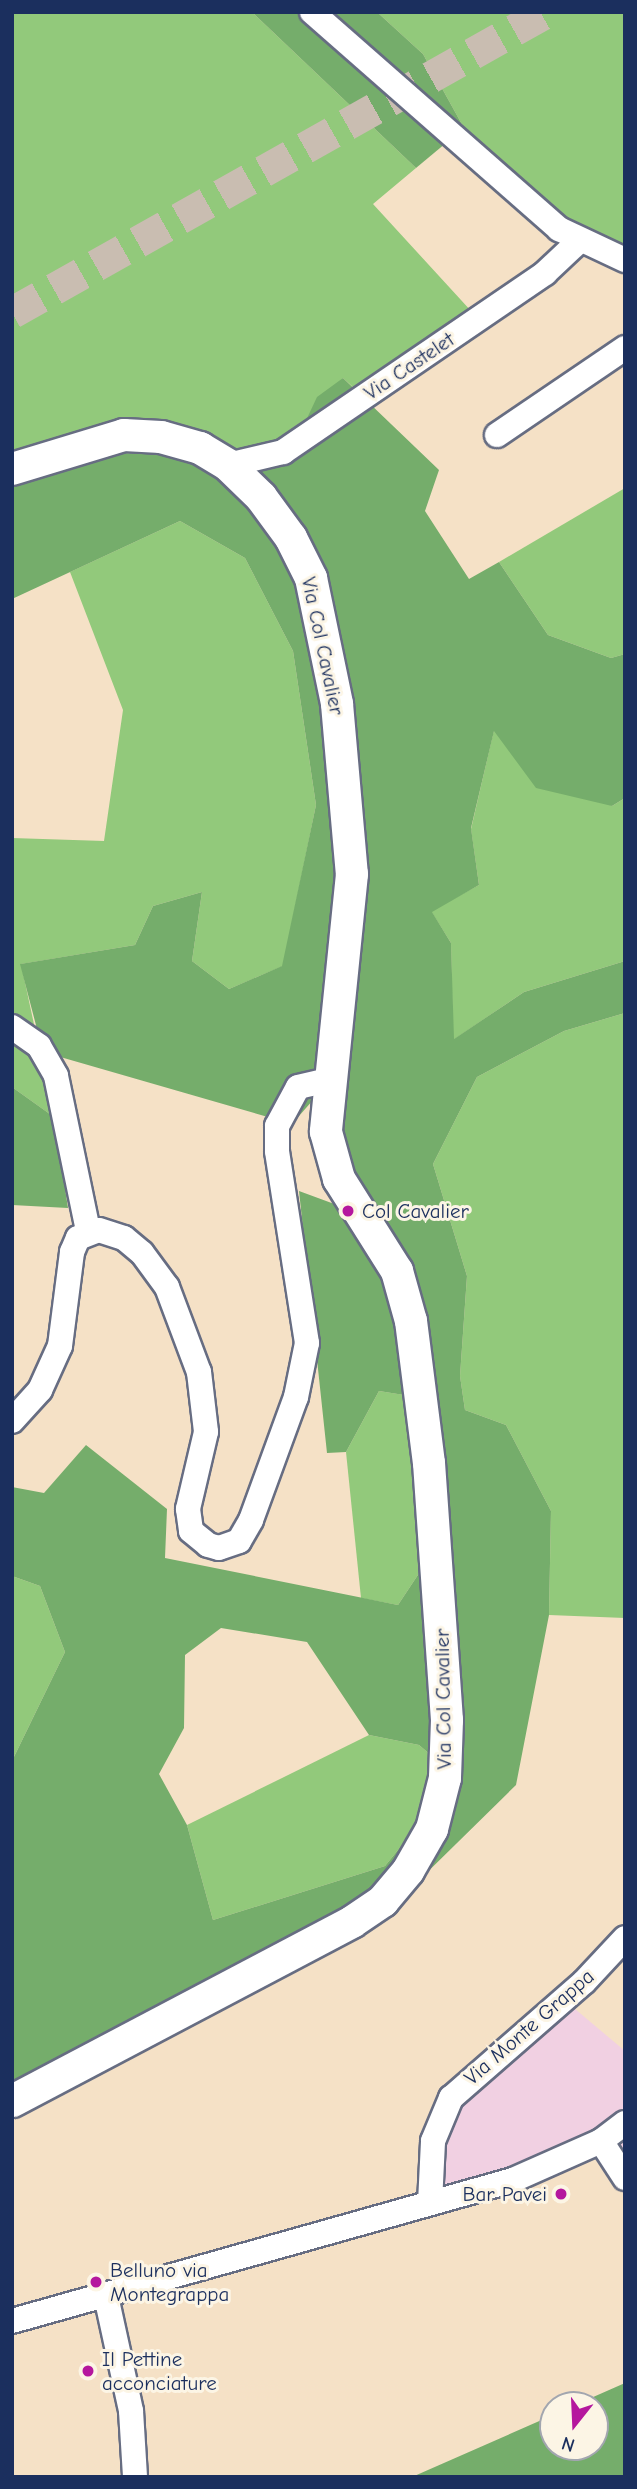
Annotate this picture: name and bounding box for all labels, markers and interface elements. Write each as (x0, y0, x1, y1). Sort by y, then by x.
street label: Via Castelet (359, 327, 459, 405)
street label: Via Col Cavalier (296, 575, 350, 717)
place label: Col Cavalier (362, 1198, 469, 1224)
marker: Col Cavalier (340, 1203, 356, 1219)
street label: Via Col Cavalier (429, 1628, 457, 1770)
street label: Via Monte Grappa (459, 1964, 599, 2090)
place label: Bar Pavei (462, 2181, 547, 2207)
marker: Bar Pavei (553, 2186, 569, 2202)
place label: Belluno via Montegrappa (110, 2257, 229, 2307)
marker: Belluno via Montegrappa (88, 2274, 104, 2290)
place label: Il Pettine acconciature (102, 2346, 217, 2396)
marker: Il Pettine acconciature (80, 2363, 96, 2379)
north arrow (539, 2391, 609, 2461)
text: N (559, 2432, 577, 2456)

